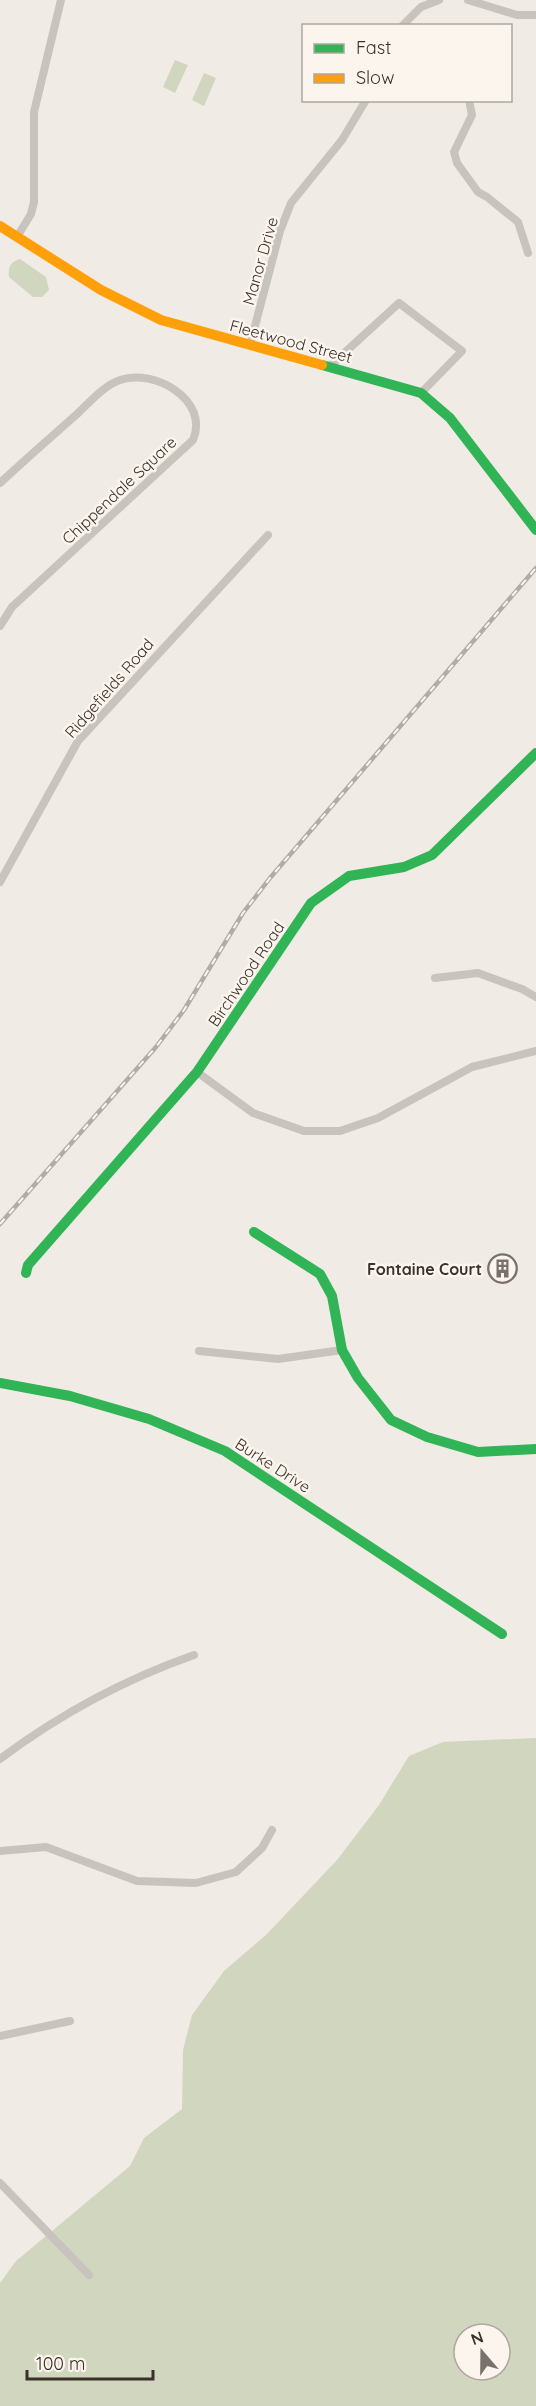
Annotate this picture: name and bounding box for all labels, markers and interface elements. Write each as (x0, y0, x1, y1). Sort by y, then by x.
legend (302, 24, 512, 102)
text: Fast (356, 36, 391, 59)
text: Slow (356, 66, 394, 89)
street label: Manor Drive (238, 215, 282, 307)
street label: Fleetwood Street (228, 315, 354, 367)
street label: Chippendale Square (58, 432, 180, 548)
street label: Ridgefields Road (60, 634, 158, 742)
street label: Birchwood Road (204, 918, 288, 1030)
building icon: Fontaine Court (487, 1253, 519, 1285)
place label: Fontaine Court (367, 1259, 482, 1279)
street label: Burke Drive (232, 1433, 314, 1497)
north arrow (452, 2322, 512, 2382)
text: N (468, 2326, 486, 2349)
scale bar (27, 2343, 153, 2381)
text: 100 m (36, 2352, 85, 2375)

